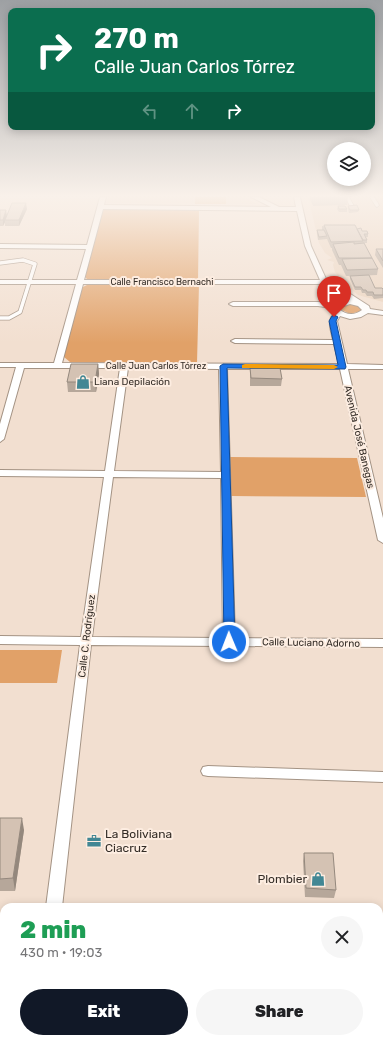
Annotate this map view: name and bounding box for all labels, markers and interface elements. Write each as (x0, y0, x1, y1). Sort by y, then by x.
text: 270 m (94, 22, 179, 55)
icon: right (28, 24, 80, 76)
text: Calle Juan Carlos Tórrez (94, 56, 295, 78)
icon: left (139, 100, 161, 122)
icon: ahead (181, 100, 203, 122)
icon: right (223, 100, 245, 122)
map controls (327, 142, 371, 186)
button: layers (327, 142, 371, 186)
pin (317, 276, 351, 317)
street label: Calle Francisco Bernachi (110, 277, 214, 287)
icon: arrive (323, 282, 345, 304)
street label: Calle Juan Carlos Tórrez (106, 361, 207, 371)
shop icon: Liana Depilación (75, 374, 91, 390)
place label: Liana Depilación (94, 376, 170, 388)
street label: Avenida José Banegas (341, 384, 377, 490)
street label: Calle C. Rodríguez (76, 594, 98, 678)
position arrow (208, 621, 250, 663)
street label: Calle Luciano Adorno (262, 636, 360, 650)
place label: La Boliviana Ciacruz (105, 827, 172, 855)
office icon: La Boliviana Ciacruz (86, 833, 102, 849)
shop icon: Plombier (310, 871, 326, 887)
place label: Plombier (257, 872, 307, 886)
text: 2 min (20, 916, 86, 944)
button: close (321, 916, 363, 958)
text: 430 m · 19:03 (20, 945, 102, 960)
button: Exit (20, 989, 188, 1035)
button: Share (196, 989, 363, 1035)

